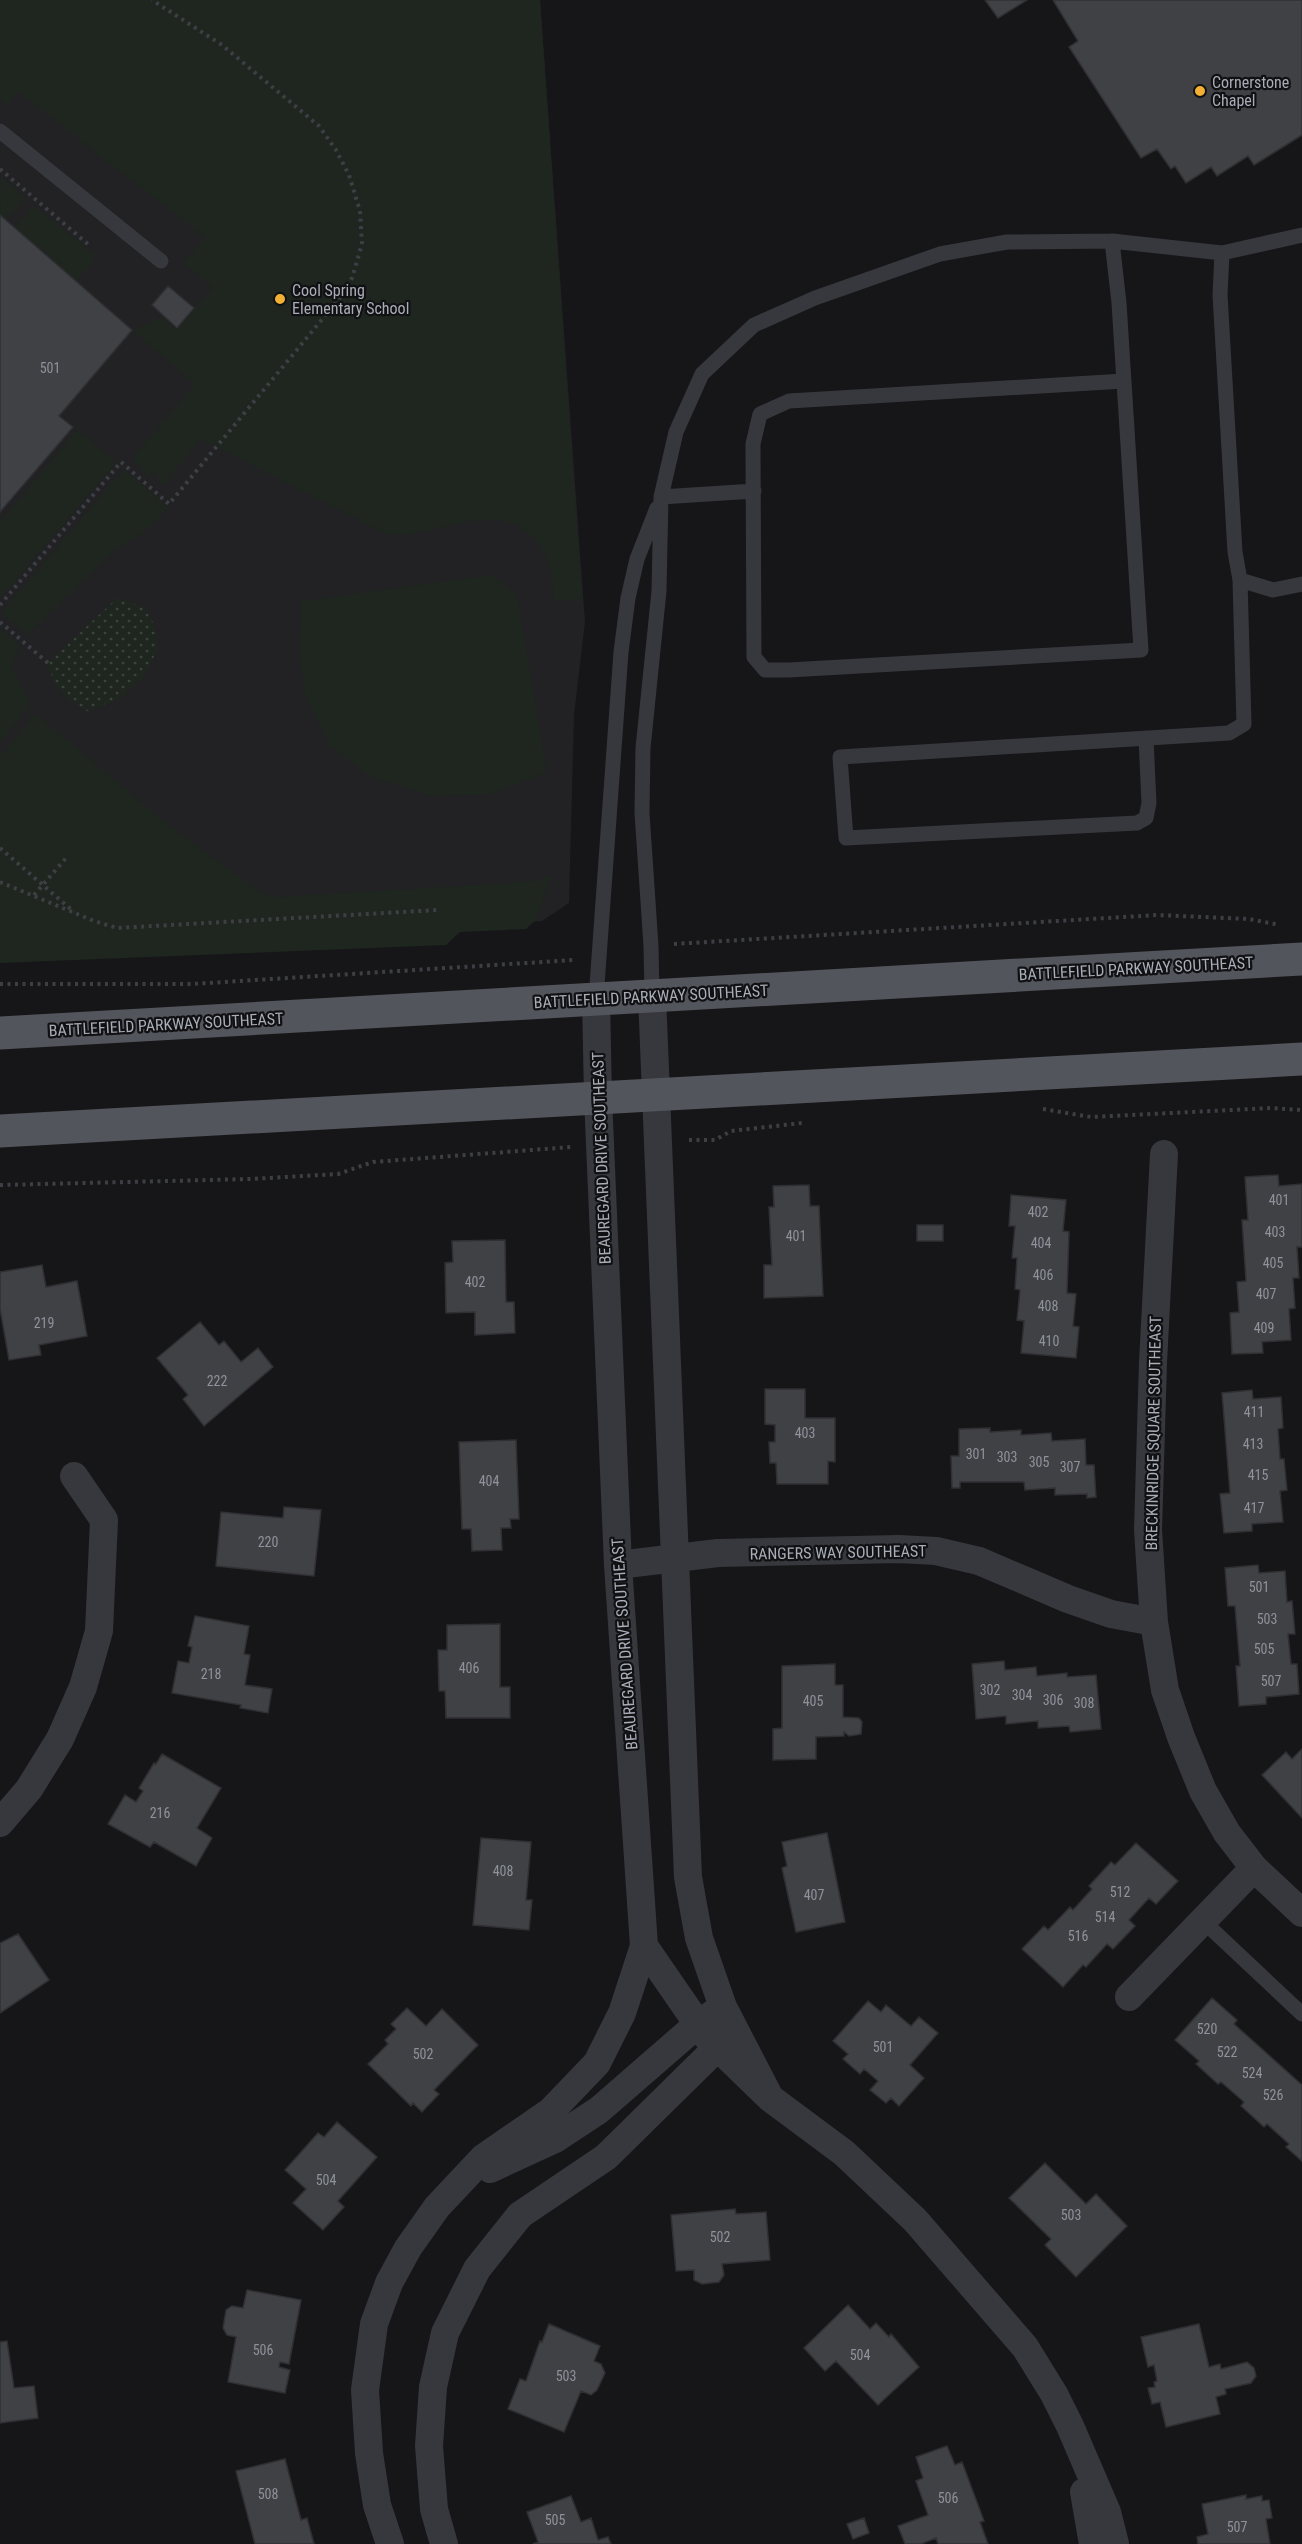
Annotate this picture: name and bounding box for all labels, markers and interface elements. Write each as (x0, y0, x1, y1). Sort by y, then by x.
place label: Cornerstone Chapel (1212, 73, 1289, 110)
marker: Cornerstone Chapel (1193, 84, 1207, 98)
place label: Cool Spring Elementary School (292, 281, 409, 318)
marker: Cool Spring Elementary School (273, 292, 287, 306)
house number: 501 (40, 360, 60, 376)
street label: BATTLEFIELD PARKWAY SOUTHEAST (1018, 953, 1254, 984)
street label: BATTLEFIELD PARKWAY SOUTHEAST (533, 981, 769, 1012)
street label: BATTLEFIELD PARKWAY SOUTHEAST (48, 1009, 284, 1040)
street label: BEAUREGARD DRIVE SOUTHEAST (588, 1052, 615, 1264)
house number: 401 (1269, 1192, 1289, 1208)
house number: 402 (1028, 1204, 1048, 1220)
house number: 403 (1265, 1224, 1285, 1240)
house number: 401 (786, 1228, 806, 1244)
house number: 404 (1031, 1235, 1051, 1251)
house number: 405 (1263, 1255, 1283, 1271)
house number: 406 (1033, 1267, 1053, 1283)
house number: 402 (465, 1274, 485, 1290)
house number: 407 (1256, 1286, 1276, 1302)
house number: 408 (1038, 1298, 1058, 1314)
house number: 219 (34, 1315, 54, 1331)
street label: BRECKINRIDGE SQUARE SOUTHEAST (1142, 1316, 1165, 1550)
house number: 409 (1254, 1320, 1274, 1336)
house number: 410 (1039, 1333, 1059, 1349)
house number: 222 (207, 1373, 227, 1389)
house number: 411 (1244, 1404, 1264, 1420)
house number: 403 (795, 1425, 815, 1441)
house number: 413 (1243, 1436, 1263, 1452)
house number: 301 (966, 1446, 986, 1462)
house number: 303 (997, 1449, 1017, 1465)
house number: 305 (1029, 1454, 1049, 1470)
house number: 307 (1060, 1459, 1080, 1475)
house number: 415 (1248, 1467, 1268, 1483)
house number: 404 (479, 1473, 499, 1489)
house number: 417 (1244, 1500, 1264, 1516)
house number: 220 (258, 1534, 278, 1550)
street label: BEAUREGARD DRIVE SOUTHEAST (608, 1537, 641, 1751)
street label: RANGERS WAY SOUTHEAST (749, 1541, 927, 1564)
house number: 501 (1249, 1579, 1269, 1595)
house number: 503 (1257, 1611, 1277, 1627)
house number: 505 (1254, 1641, 1274, 1657)
house number: 406 (459, 1660, 479, 1676)
house number: 218 (201, 1666, 221, 1682)
house number: 507 (1261, 1673, 1281, 1689)
house number: 302 (980, 1682, 1000, 1698)
house number: 304 (1012, 1687, 1032, 1703)
house number: 306 (1043, 1692, 1063, 1708)
house number: 405 (803, 1693, 823, 1709)
house number: 308 (1074, 1695, 1094, 1711)
house number: 216 (150, 1805, 170, 1821)
house number: 408 (493, 1863, 513, 1879)
house number: 512 (1110, 1884, 1130, 1900)
house number: 407 (804, 1887, 824, 1903)
house number: 514 (1095, 1909, 1115, 1925)
house number: 516 (1068, 1928, 1088, 1944)
house number: 520 (1197, 2021, 1217, 2037)
house number: 501 (873, 2039, 893, 2055)
house number: 522 (1217, 2044, 1237, 2060)
house number: 502 (413, 2046, 433, 2062)
house number: 524 (1242, 2065, 1262, 2081)
house number: 526 (1263, 2087, 1283, 2103)
house number: 504 (316, 2172, 336, 2188)
house number: 503 (1061, 2207, 1081, 2223)
house number: 502 (710, 2229, 730, 2245)
house number: 506 (253, 2342, 273, 2358)
house number: 504 (850, 2347, 870, 2363)
house number: 503 (556, 2368, 576, 2384)
house number: 508 (258, 2486, 278, 2502)
house number: 506 (938, 2490, 958, 2506)
house number: 505 (545, 2512, 565, 2528)
house number: 507 (1227, 2519, 1247, 2535)

